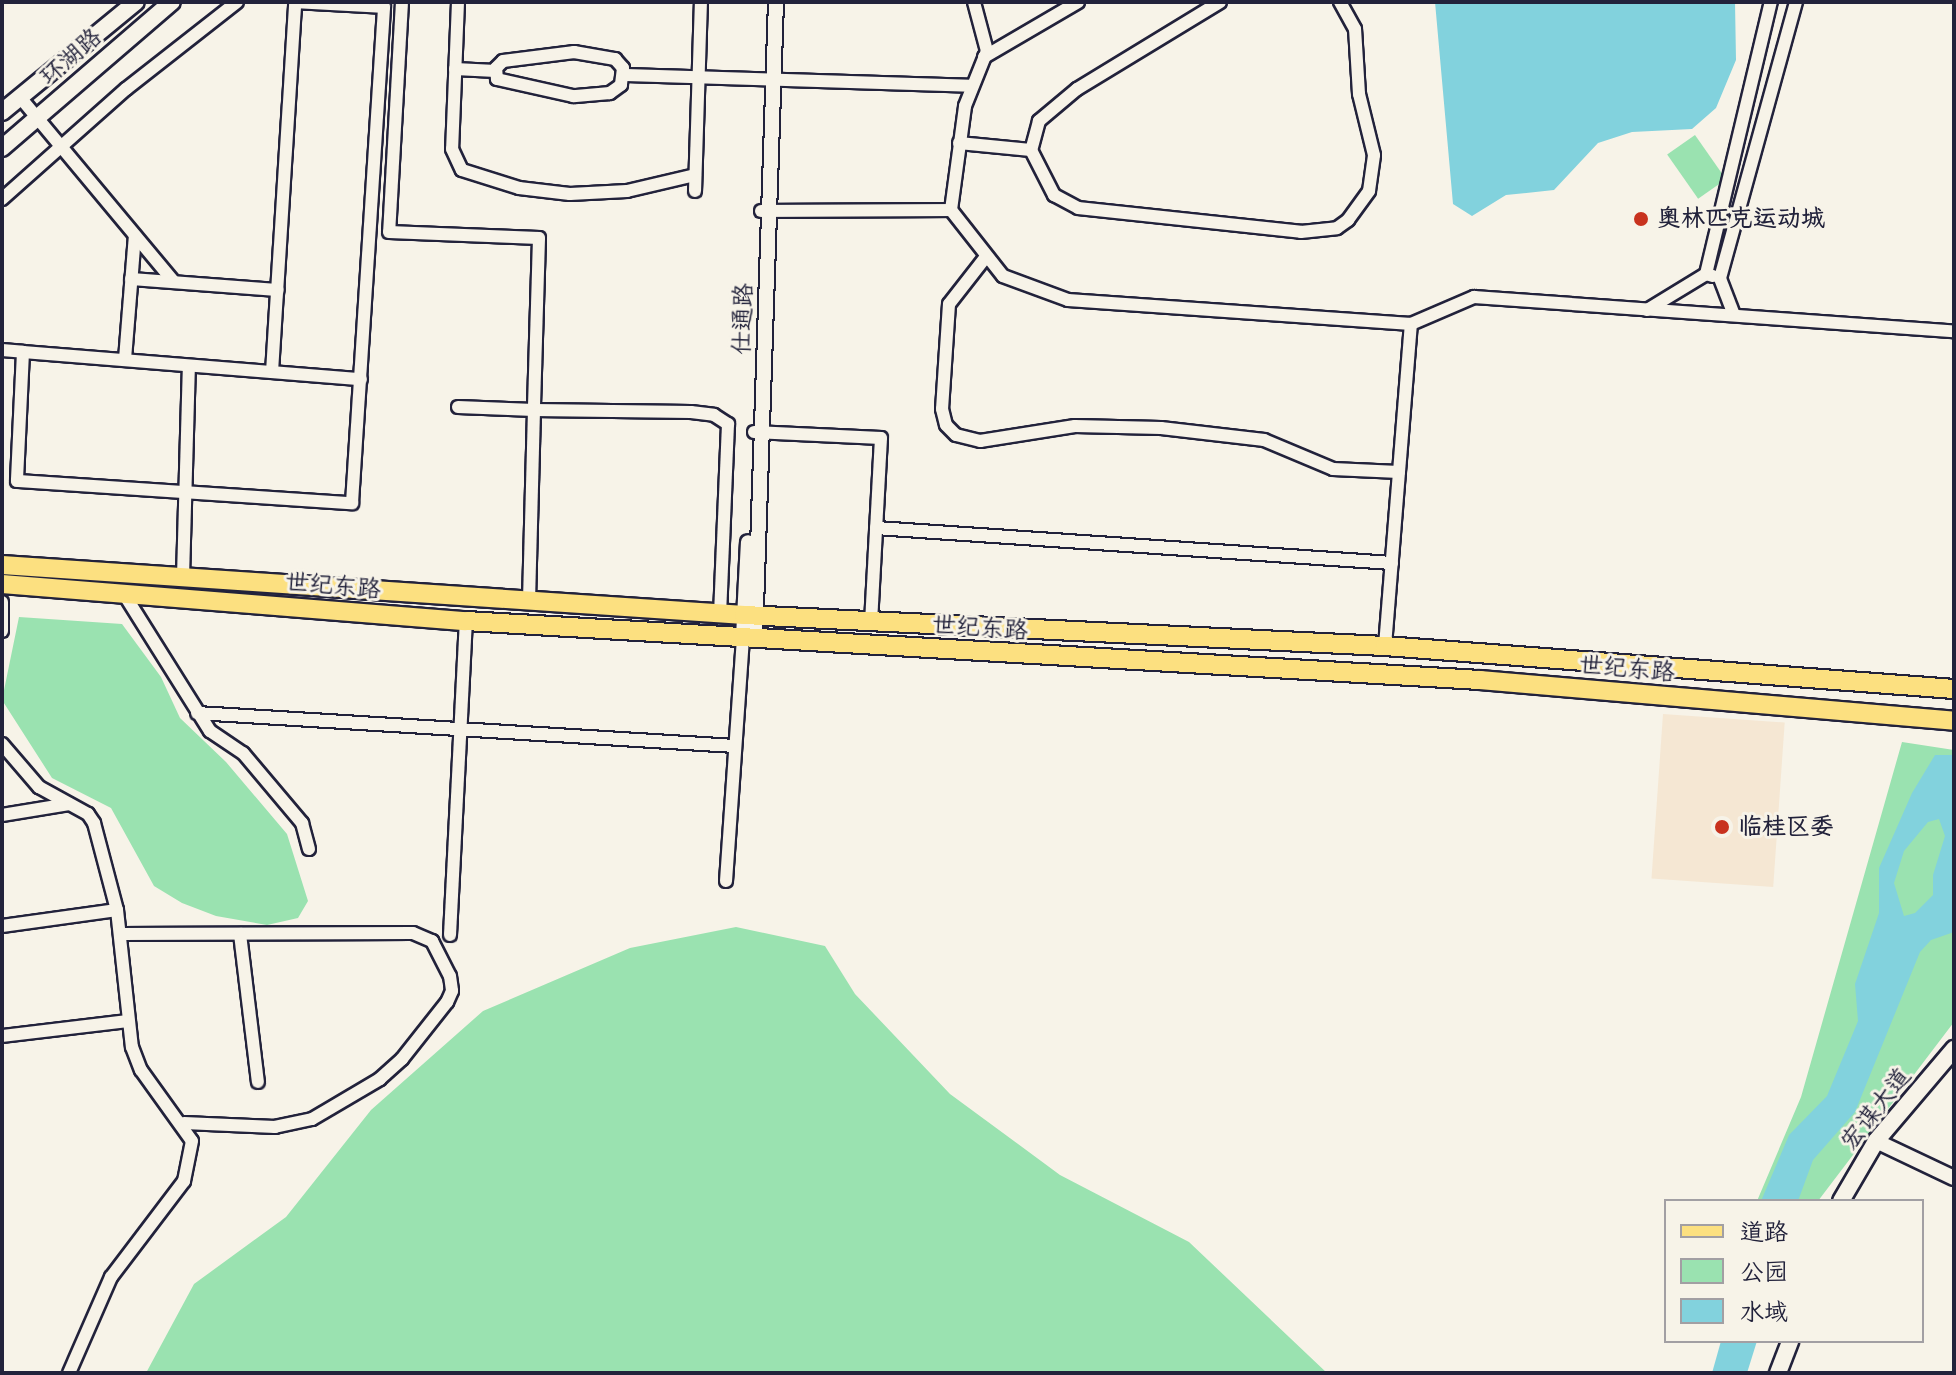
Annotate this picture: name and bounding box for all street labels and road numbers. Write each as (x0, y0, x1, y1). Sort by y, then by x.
street label: 环湖路 (34, 23, 108, 91)
street label: 仕通路 (727, 283, 759, 355)
street label: 世纪东路 (284, 567, 382, 605)
street label: 世纪东路 (931, 610, 1029, 646)
street label: 世纪东路 (1578, 650, 1676, 688)
street label: 宏谋大道 (1835, 1062, 1917, 1156)

